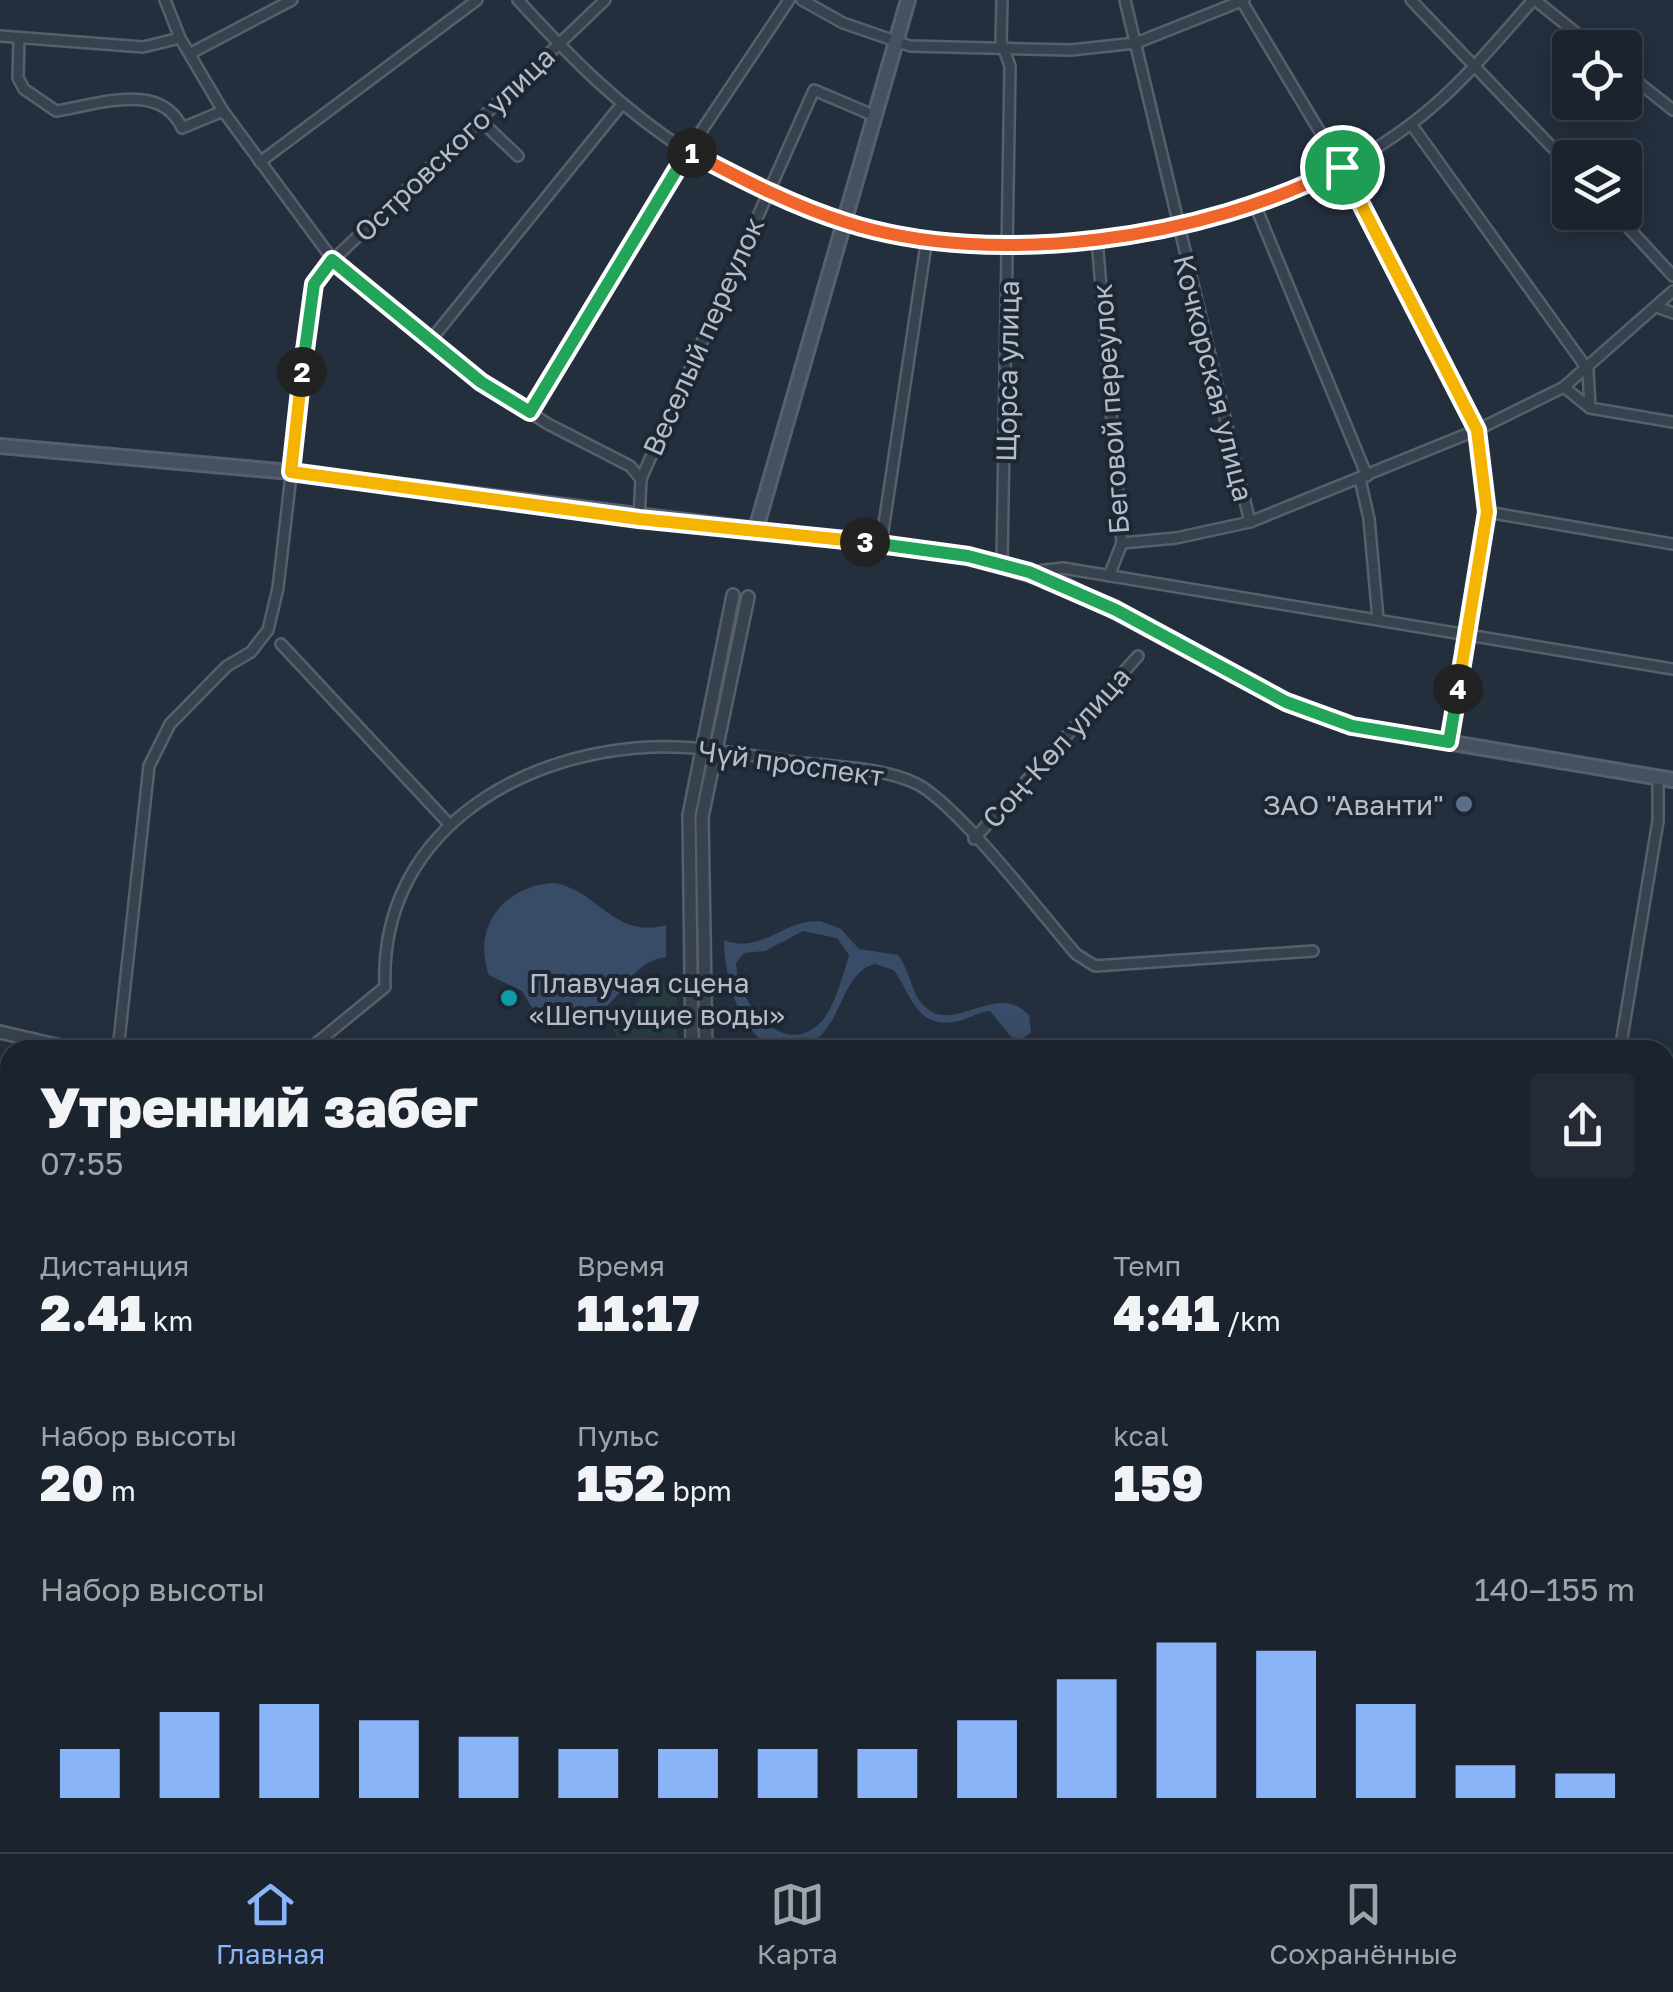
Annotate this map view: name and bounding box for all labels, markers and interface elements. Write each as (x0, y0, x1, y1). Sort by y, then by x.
map controls (1552, 30, 1642, 230)
button: locate (1552, 30, 1642, 120)
street label: Островского улица (347, 40, 561, 248)
pin (1300, 125, 1385, 210)
pin: 1 (667, 128, 717, 178)
text: 1 (685, 136, 699, 169)
icon: arrive (1315, 140, 1370, 195)
button: layers (1552, 140, 1642, 230)
street label: Веселый переулок (636, 212, 770, 460)
street label: Кочкорская улица (1167, 251, 1261, 505)
street label: Щорса улица (989, 280, 1025, 462)
street label: Беговой переулок (1085, 282, 1135, 536)
pin: 2 (277, 347, 327, 397)
text: 2 (293, 355, 311, 388)
pin: 3 (840, 517, 890, 567)
text: 3 (856, 525, 874, 558)
street label: Соң-Көл улица (975, 660, 1137, 834)
pin: 4 (1433, 664, 1483, 714)
text: 4 (1449, 672, 1467, 705)
street label: Чүй проспект (696, 734, 886, 792)
place label: ЗАО "Аванти" (1263, 788, 1444, 821)
marker: ЗАО "Аванти" (1453, 793, 1475, 815)
place label: Плавучая сцена «Шепчущие воды» (529, 966, 785, 1031)
marker: Плавучая сцена «Шепчущие воды» (498, 987, 520, 1009)
text: Утренний забег (40, 1073, 478, 1139)
button: share (1530, 1073, 1635, 1178)
text: 07:55 (40, 1144, 124, 1182)
text: Дистанция (40, 1249, 189, 1282)
text: Время (577, 1249, 665, 1282)
text: Темп (1113, 1249, 1181, 1282)
text: 2.41 (40, 1282, 146, 1342)
text: 11:17 (577, 1282, 700, 1342)
text: 4:41 (1113, 1282, 1220, 1342)
text: km (146, 1304, 193, 1337)
text: /km (1220, 1304, 1281, 1337)
text: Набор высоты (40, 1419, 237, 1452)
text: Пульс (577, 1419, 659, 1452)
text: kcal (1113, 1419, 1169, 1452)
text: 20 (40, 1452, 104, 1512)
text: 152 (577, 1452, 666, 1512)
text: 159 (1113, 1452, 1204, 1512)
text: m (104, 1474, 136, 1507)
text: bpm (666, 1474, 732, 1507)
text: Набор высоты (40, 1570, 265, 1608)
text: 140–155 m (1474, 1570, 1635, 1608)
tab: Главная (216, 1877, 325, 1970)
tab: Карта (757, 1877, 838, 1970)
tab: Сохранённые (1269, 1877, 1457, 1970)

